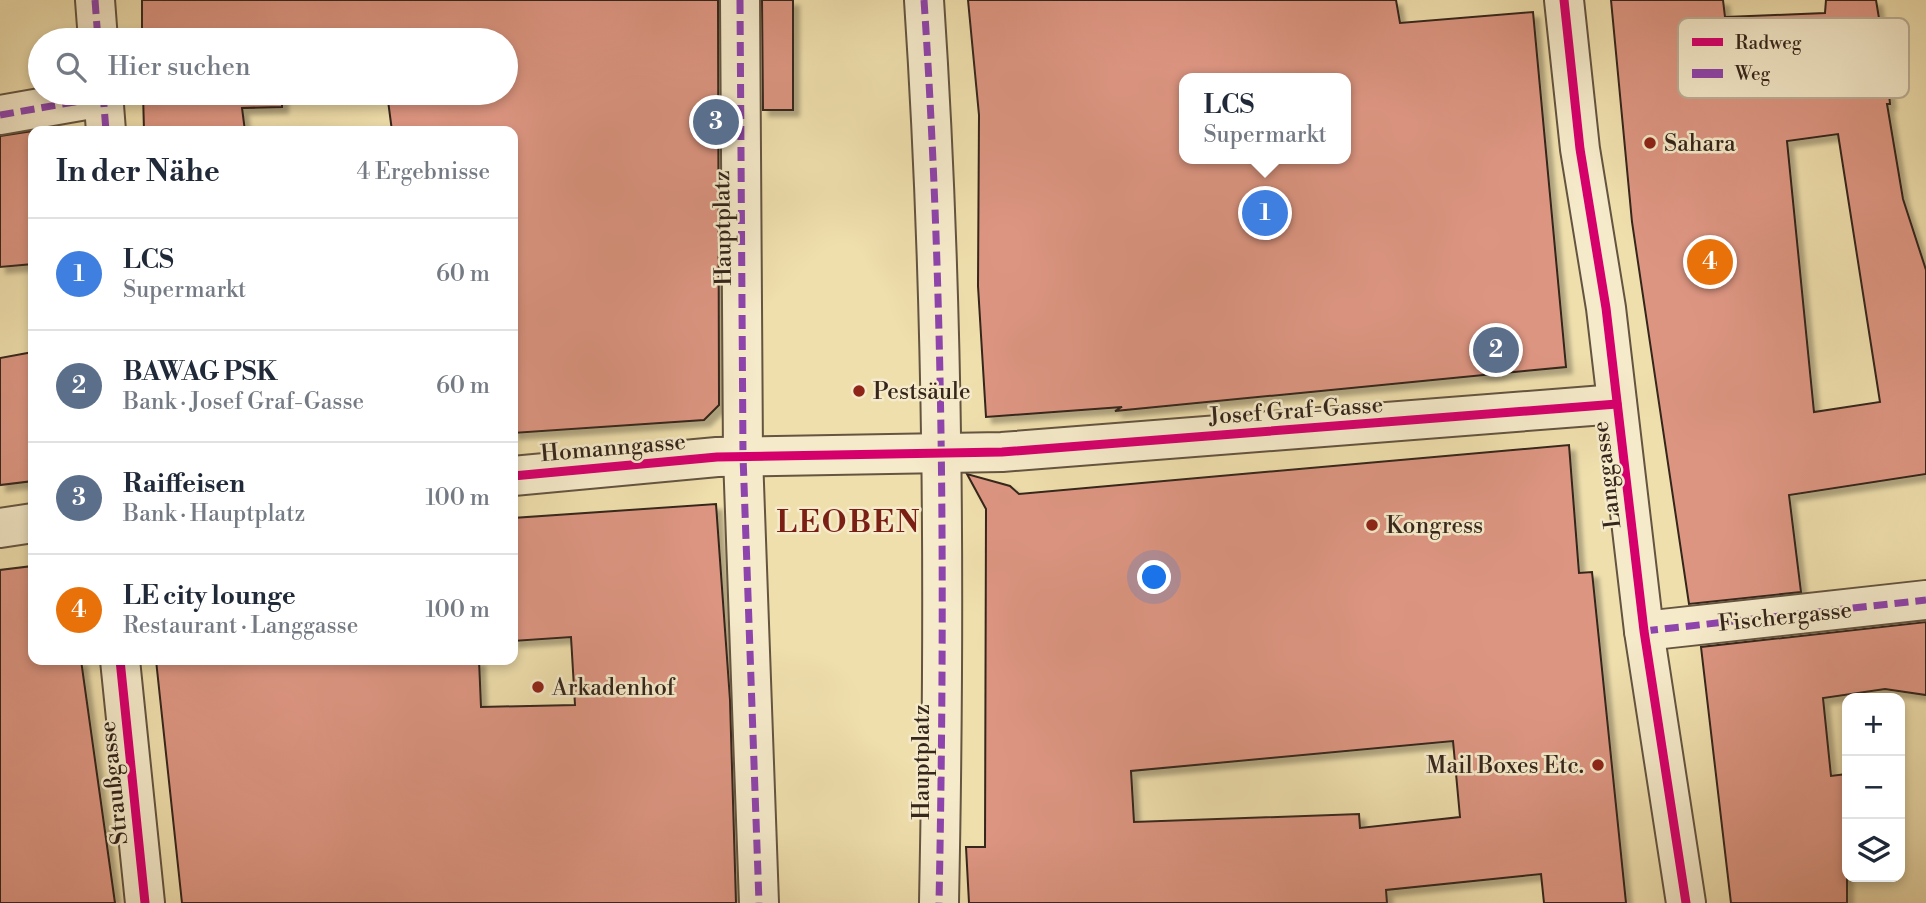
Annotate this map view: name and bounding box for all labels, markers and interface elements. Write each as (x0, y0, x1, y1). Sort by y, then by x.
legend (1678, 18, 1909, 98)
search box (28, 28, 518, 105)
text: Radweg (1735, 31, 1802, 55)
icon: search (52, 48, 90, 86)
text: Hier suchen (108, 51, 250, 83)
text: Weg (1734, 62, 1771, 86)
popup (1179, 73, 1351, 164)
text: LCS (1203, 89, 1254, 121)
pin: 3 (693, 96, 739, 148)
text: Supermarkt (1203, 121, 1327, 149)
place label: Sahara (1664, 130, 1736, 158)
marker: Sahara (1642, 135, 1658, 151)
text: In der Nähe (56, 153, 220, 191)
text: 4 Ergebnisse (357, 158, 490, 186)
street label: Hauptplatz (708, 170, 738, 286)
pin: 1 (1242, 187, 1288, 239)
pin: 4 (1687, 236, 1733, 288)
text: LCS (123, 244, 174, 276)
text: 1 (73, 260, 85, 288)
text: 60 m (436, 260, 490, 288)
text: Supermarkt (123, 276, 246, 304)
pin: 2 (1473, 324, 1519, 376)
text: BAWAG PSK (123, 356, 278, 388)
text: 2 (72, 372, 86, 400)
text: 60 m (436, 372, 490, 400)
place label: Pestsäule (873, 378, 971, 406)
marker: Pestsäule (851, 383, 867, 399)
text: Bank · Josef Graf-Gasse (123, 388, 364, 416)
street label: Josef Graf-Gasse (1207, 391, 1384, 431)
street label: Langgasse (1587, 420, 1627, 530)
street label: Homanngasse (539, 428, 687, 468)
text: Raiffeisen (123, 468, 245, 500)
text: 3 (72, 484, 86, 512)
text: 100 m (425, 484, 490, 512)
text: Bank · Hauptplatz (123, 500, 305, 528)
district label: LEOBEN (776, 504, 922, 542)
place label: Kongress (1386, 512, 1483, 540)
marker: Kongress (1364, 517, 1380, 533)
your location (1137, 560, 1171, 594)
text: LE city lounge (123, 580, 296, 612)
text: 4 (71, 596, 87, 624)
text: 100 m (425, 596, 490, 624)
street label: Fischergasse (1717, 596, 1853, 638)
text: Restaurant · Langgasse (123, 612, 358, 640)
place label: Arkadenhof (551, 674, 676, 702)
marker: Arkadenhof (530, 679, 546, 695)
map controls (1842, 693, 1905, 882)
button: + (1842, 693, 1905, 756)
street label: Hauptplatz (908, 704, 936, 820)
street label: Straußgasse (94, 720, 134, 846)
place label: Mail Boxes Etc. (1426, 752, 1584, 780)
button: − (1842, 756, 1905, 819)
marker: Mail Boxes Etc. (1590, 757, 1606, 773)
button: layers (1842, 819, 1905, 882)

